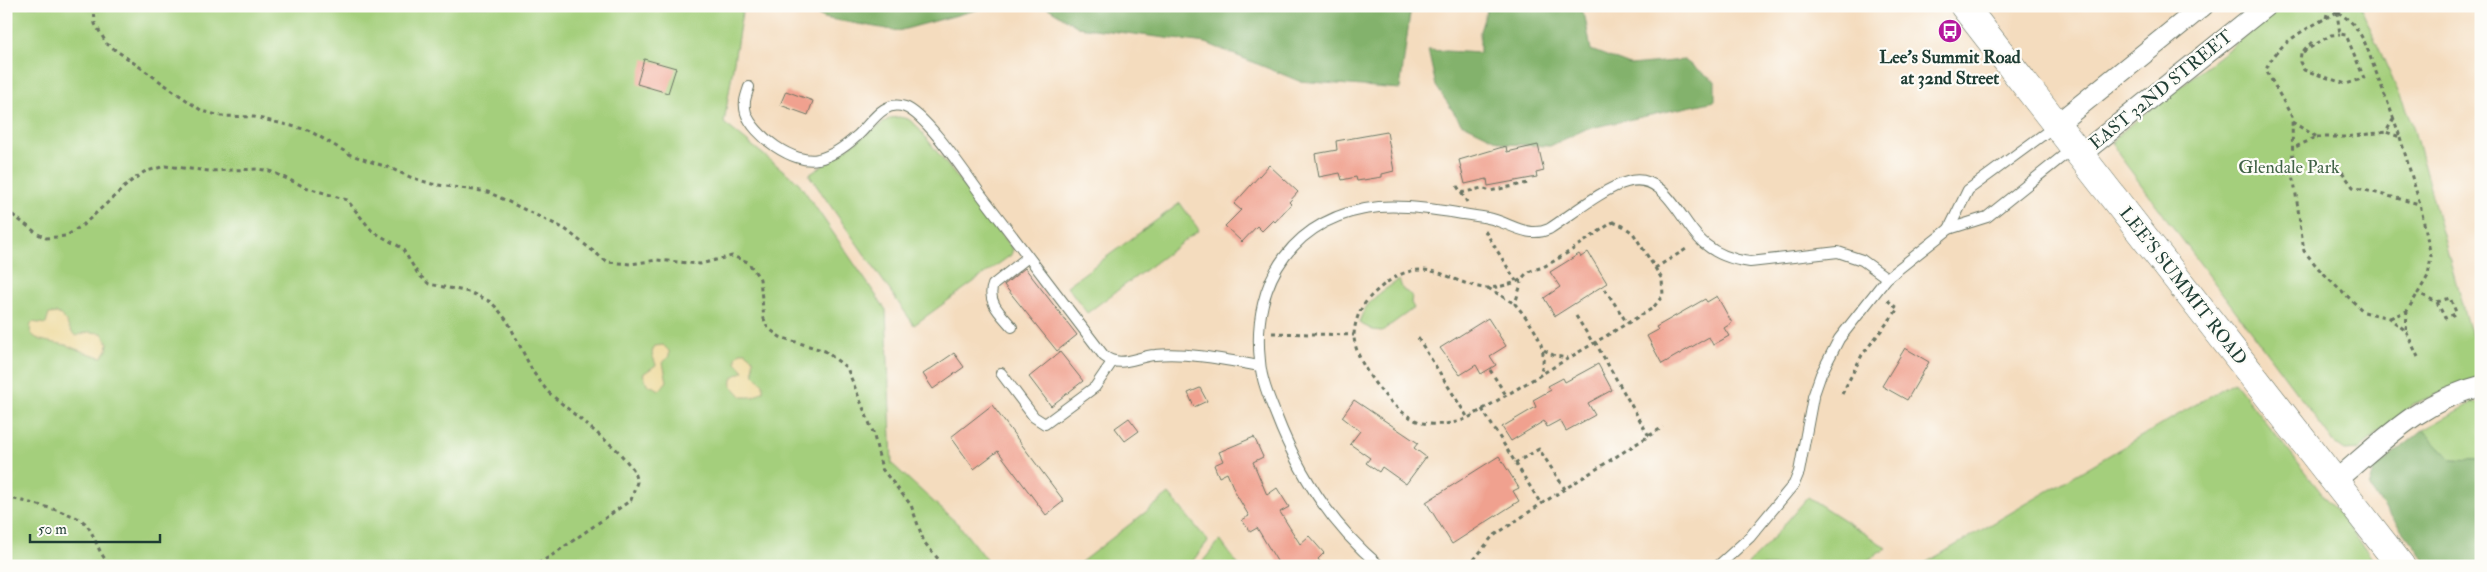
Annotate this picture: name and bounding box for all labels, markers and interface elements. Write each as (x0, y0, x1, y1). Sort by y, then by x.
bus stop icon: Lee's Summit Road at 32nd Street (1937, 18, 1963, 44)
street label: EAST 32ND STREET (2085, 25, 2238, 155)
place label: Lee's Summit Road at 32nd Street (1879, 46, 2021, 90)
park label: Glendale Park (2238, 156, 2340, 179)
street label: LEE'S SUMMIT ROAD (2114, 202, 2252, 370)
scale bar (30, 512, 160, 544)
text: 50 m (38, 520, 67, 539)

